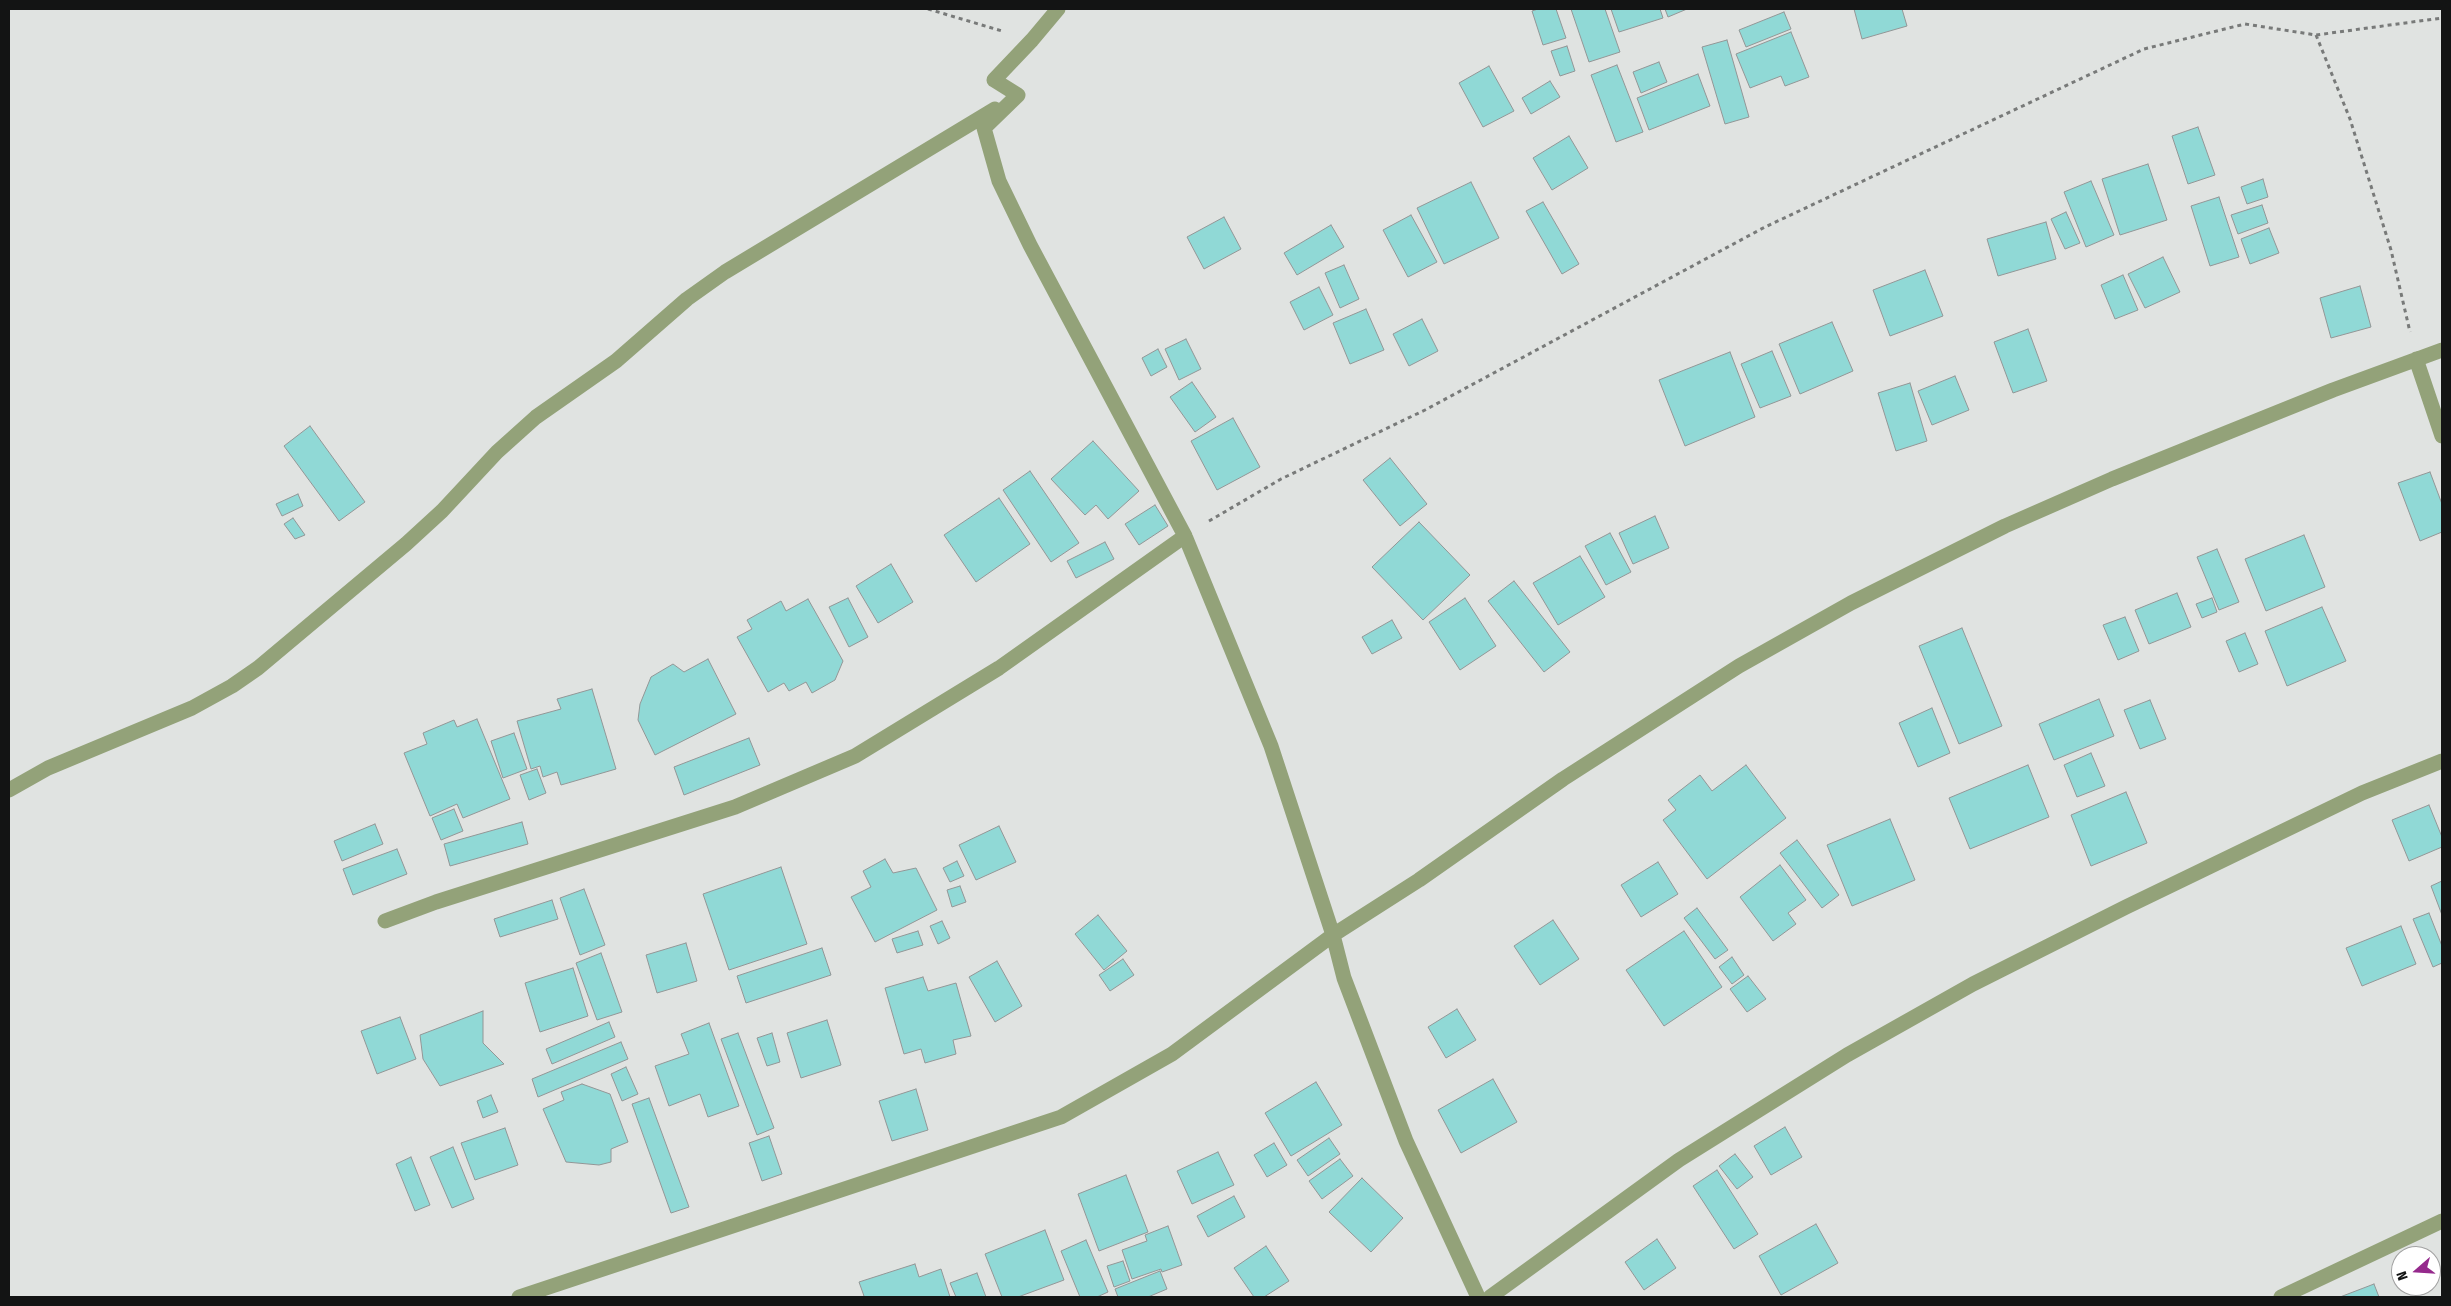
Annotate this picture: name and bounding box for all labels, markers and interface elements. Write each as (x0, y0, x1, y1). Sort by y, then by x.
north arrow (2391, 1246, 2441, 1296)
text: N (2393, 1269, 2412, 1282)

